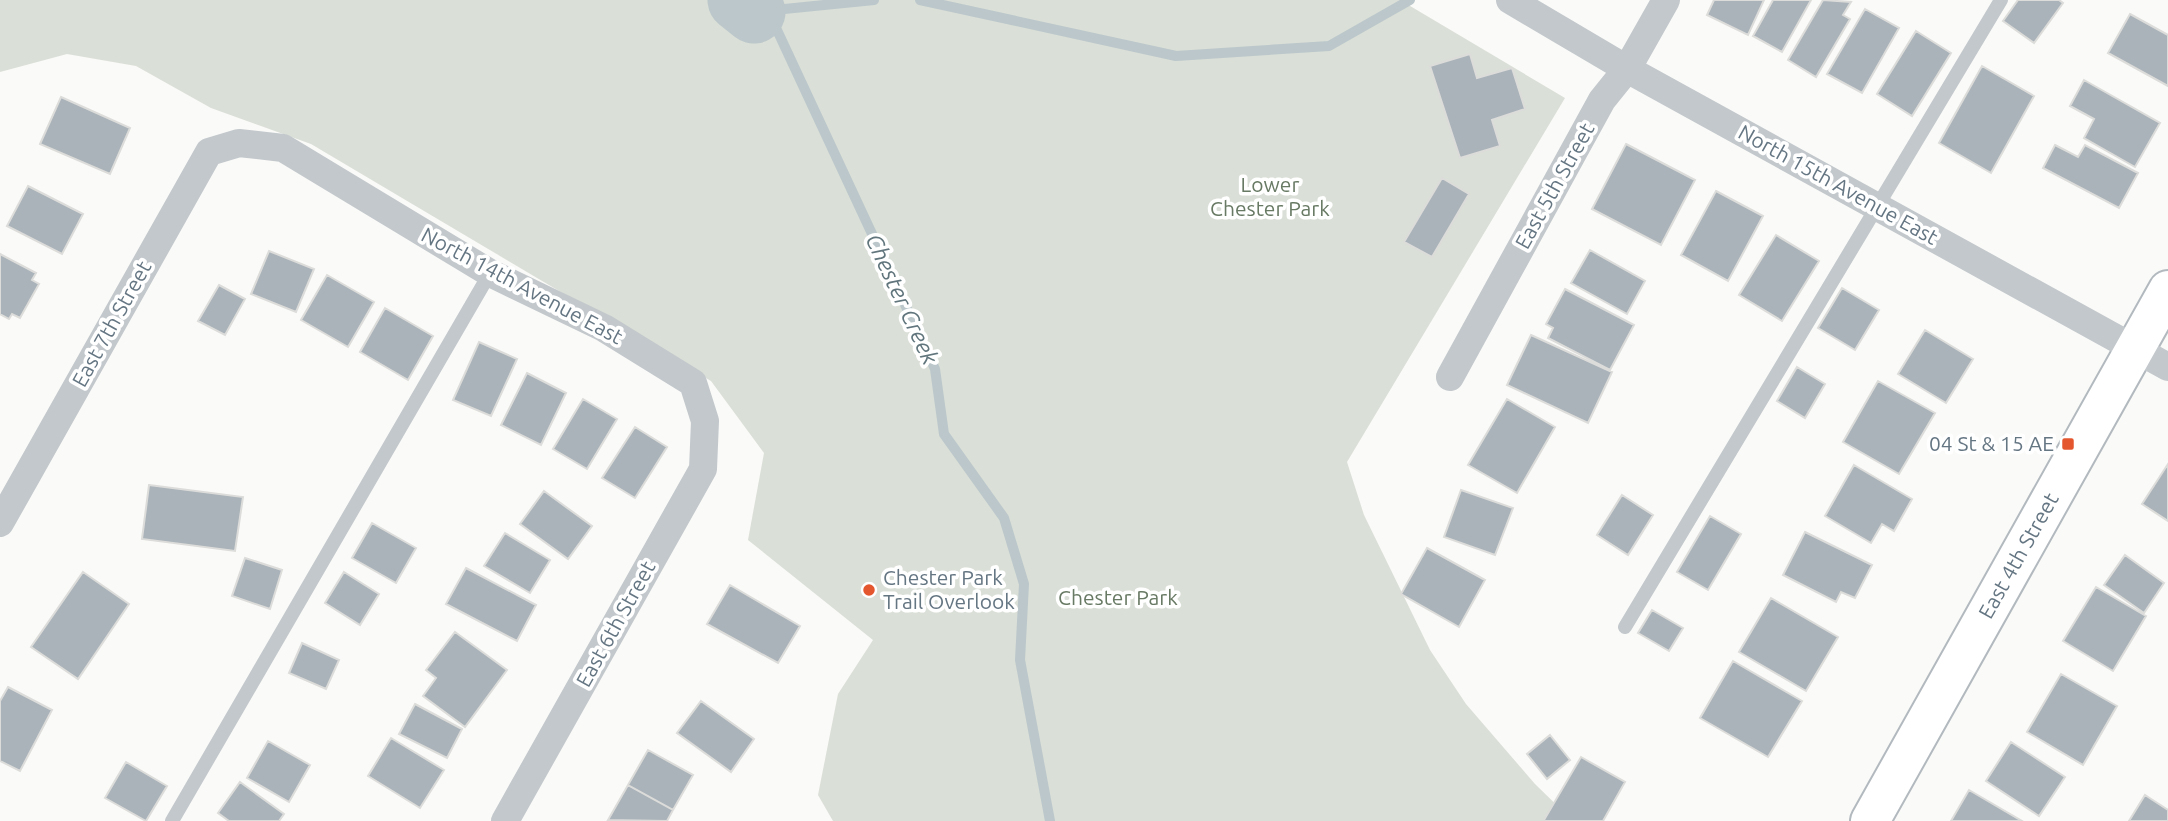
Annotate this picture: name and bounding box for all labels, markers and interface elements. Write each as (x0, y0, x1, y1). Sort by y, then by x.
street label: East 5th Street (1510, 118, 1599, 253)
street label: North 15th Avenue East (1734, 119, 1942, 249)
park label: Lower Chester Park (1210, 172, 1330, 220)
street label: North 14th Avenue East (418, 222, 627, 348)
water label: Chester Creek (861, 230, 944, 368)
street label: East 7th Street (67, 256, 156, 391)
place label: 04 St & 15 AE (1929, 431, 2054, 455)
marker: 04 St & 15 AE (2060, 436, 2076, 452)
street label: East 4th Street (1973, 488, 2063, 622)
street label: East 6th Street (571, 556, 660, 691)
place label: Chester Park Trail Overlook (883, 565, 1015, 613)
marker: Chester Park Trail Overlook (861, 582, 877, 598)
park label: Chester Park (1058, 585, 1178, 609)

